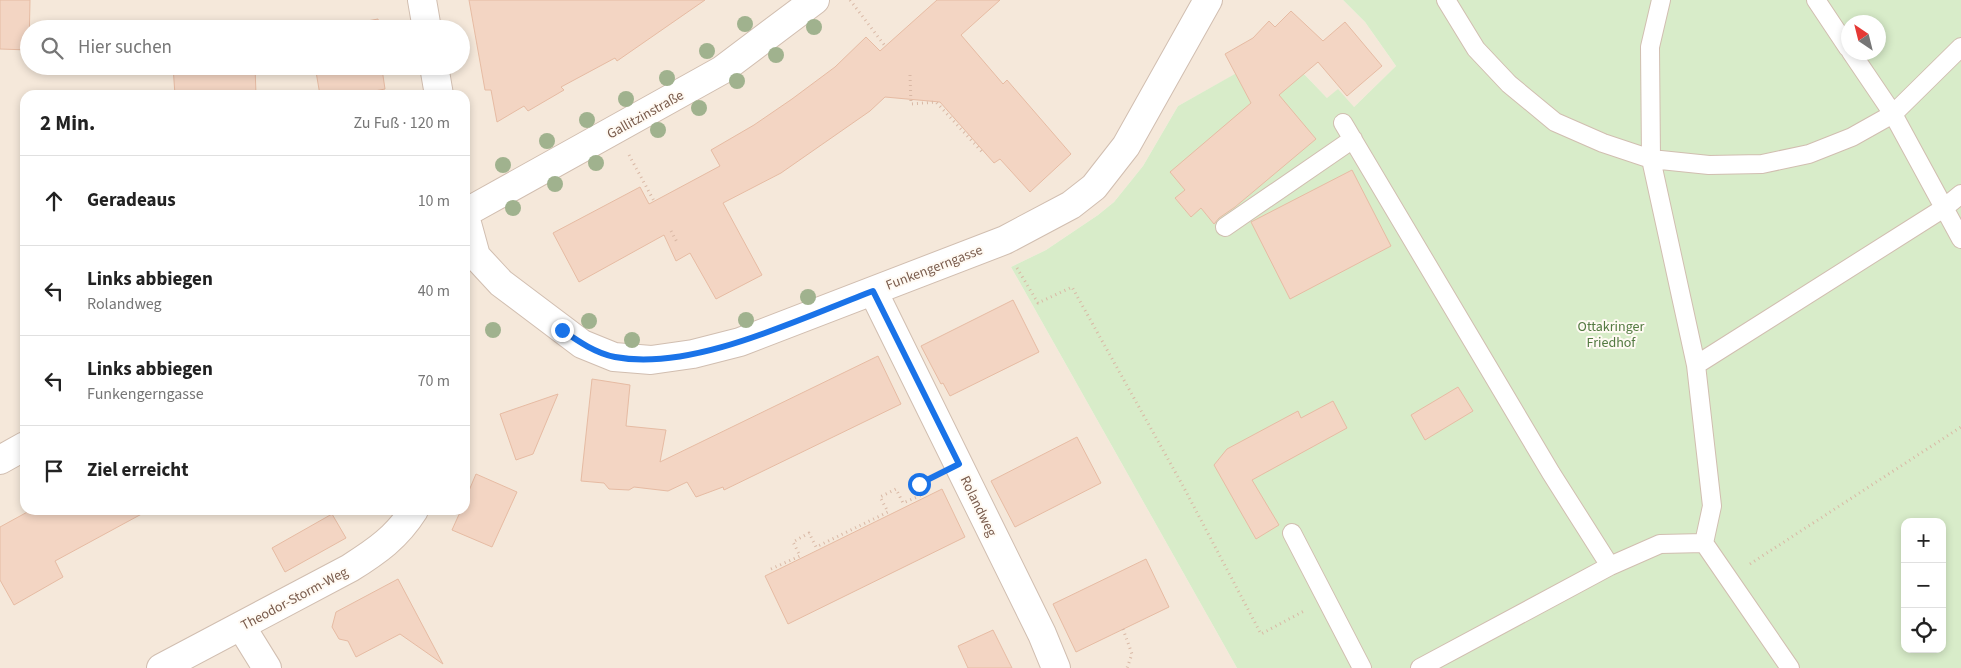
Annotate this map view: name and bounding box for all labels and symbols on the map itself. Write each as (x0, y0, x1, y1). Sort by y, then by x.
north arrow (1841, 15, 1886, 60)
street label: Gallitzinstraße (603, 86, 688, 144)
street label: Funkengerngasse (883, 240, 986, 296)
park label: Ottakringer Friedhof (1578, 317, 1645, 353)
route end (551, 319, 574, 342)
route start (908, 473, 931, 496)
street label: Rolandweg (955, 473, 1001, 540)
street label: Theodor-Storm-Weg (237, 562, 351, 636)

